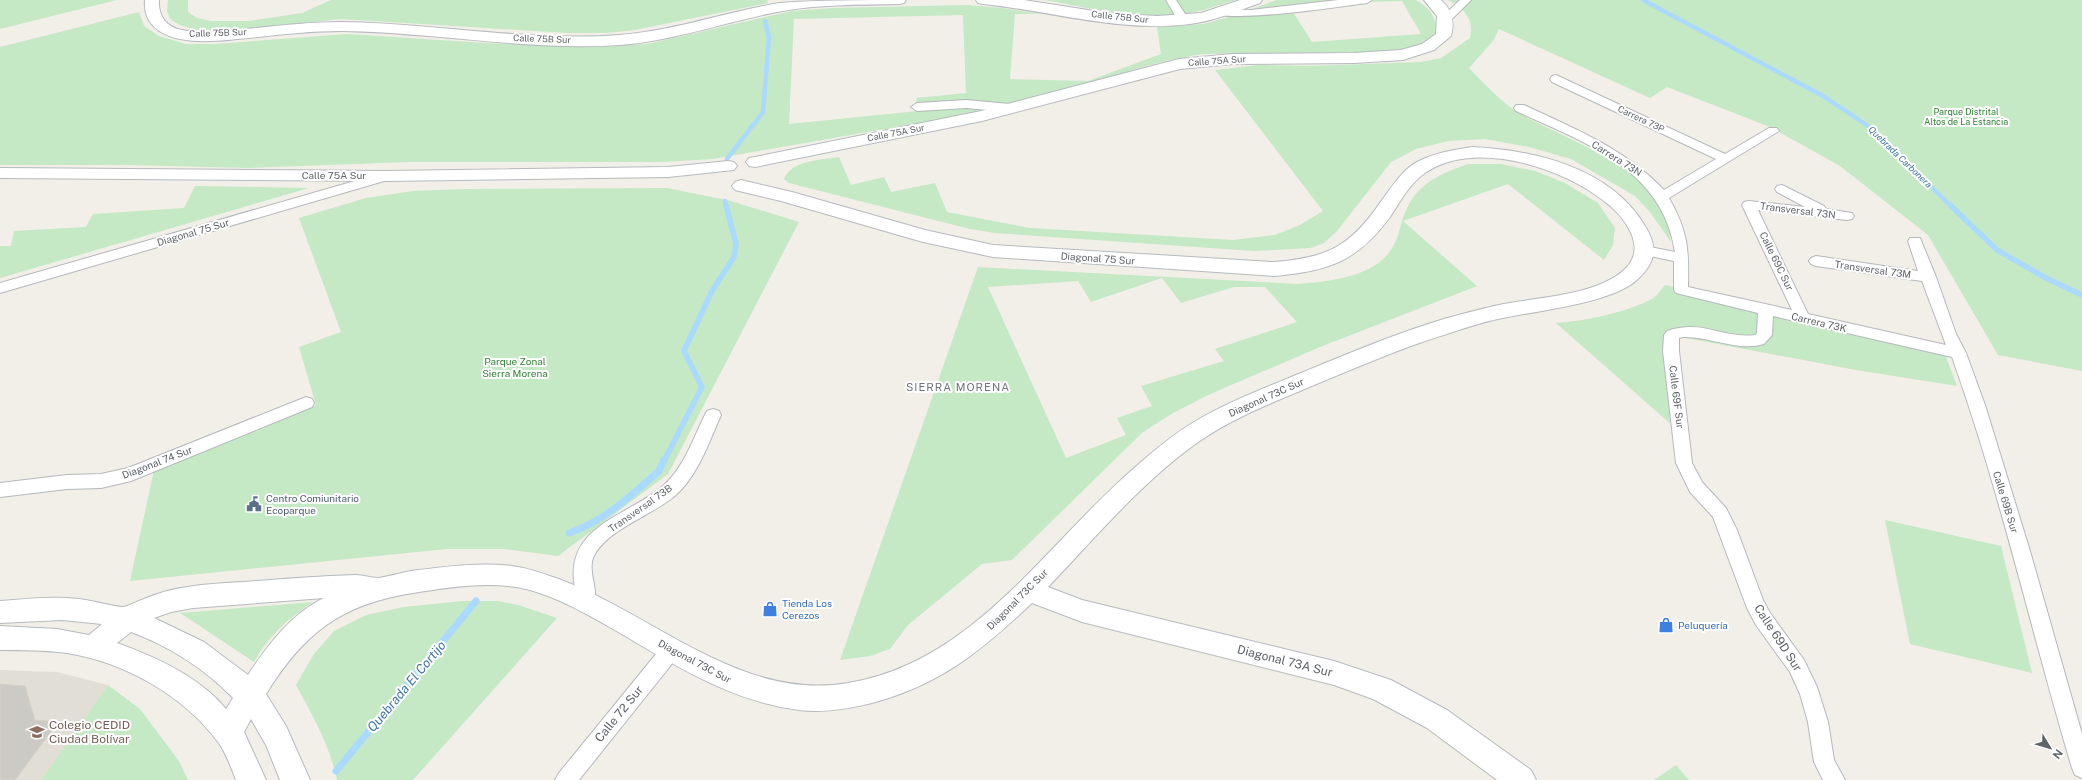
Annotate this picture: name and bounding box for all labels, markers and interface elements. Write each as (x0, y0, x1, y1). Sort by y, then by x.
street label: Calle 75B Sur (1091, 8, 1150, 25)
street label: Calle 75B Sur (189, 26, 247, 39)
street label: Calle 75B Sur (513, 32, 571, 45)
street label: Calle 75A Sur (1188, 53, 1247, 68)
street label: Carrera 73P (1616, 103, 1667, 134)
park label: Parque Distrital Altos de La Estancia (1924, 106, 2008, 127)
street label: Calle 75A Sur (866, 121, 926, 143)
water label: Quebrada Carbonera (1866, 124, 1935, 190)
street label: Carrera 73N (1590, 138, 1644, 178)
street label: Calle 75A Sur (302, 169, 366, 181)
street label: Transversal 73N (1760, 199, 1836, 221)
street label: Diagonal 75 Sur (155, 216, 231, 248)
street label: Calle 69C Sur (1758, 229, 1797, 293)
street label: Diagonal 75 Sur (1060, 249, 1136, 267)
street label: Transversal 73M (1834, 258, 1912, 280)
street label: Carrera 73K (1790, 310, 1848, 334)
park label: Parque Zonal Sierra Morena (482, 355, 548, 379)
street label: Calle 69F Sur (1667, 365, 1687, 429)
street label: Diagonal 73C Sur (1226, 375, 1306, 419)
district label: SIERRA MORENA (906, 381, 1010, 393)
street label: Diagonal 74 Sur (120, 443, 194, 481)
street label: Calle 69B Sur (1991, 470, 2021, 534)
street label: Transversal 73B (606, 481, 674, 534)
place label: Centro Comiunitario Ecoparque (266, 492, 359, 516)
public building icon: Centro Comiunitario Ecoparque (245, 495, 263, 513)
street label: Diagonal 73C Sur (984, 566, 1050, 632)
place label: Tienda Los Cerezos (782, 597, 832, 621)
shop icon: Tienda Los Cerezos (761, 600, 779, 618)
street label: Calle 69D Sur (1751, 602, 1805, 674)
shop icon: Peluquería (1657, 616, 1675, 634)
place label: Peluquería (1678, 619, 1728, 631)
street label: Diagonal 73C Sur (656, 637, 734, 685)
water label: Quebrada El Cortijo (364, 638, 449, 735)
street label: Diagonal 73A Sur (1236, 642, 1334, 680)
street label: Calle 72 Sur (592, 683, 646, 745)
place label: Colegio CEDID Ciudad Bolívar (49, 718, 130, 746)
school or university icon: Colegio CEDID Ciudad Bolívar (28, 723, 46, 741)
north arrow (2030, 728, 2070, 768)
text: N (2051, 747, 2065, 761)

